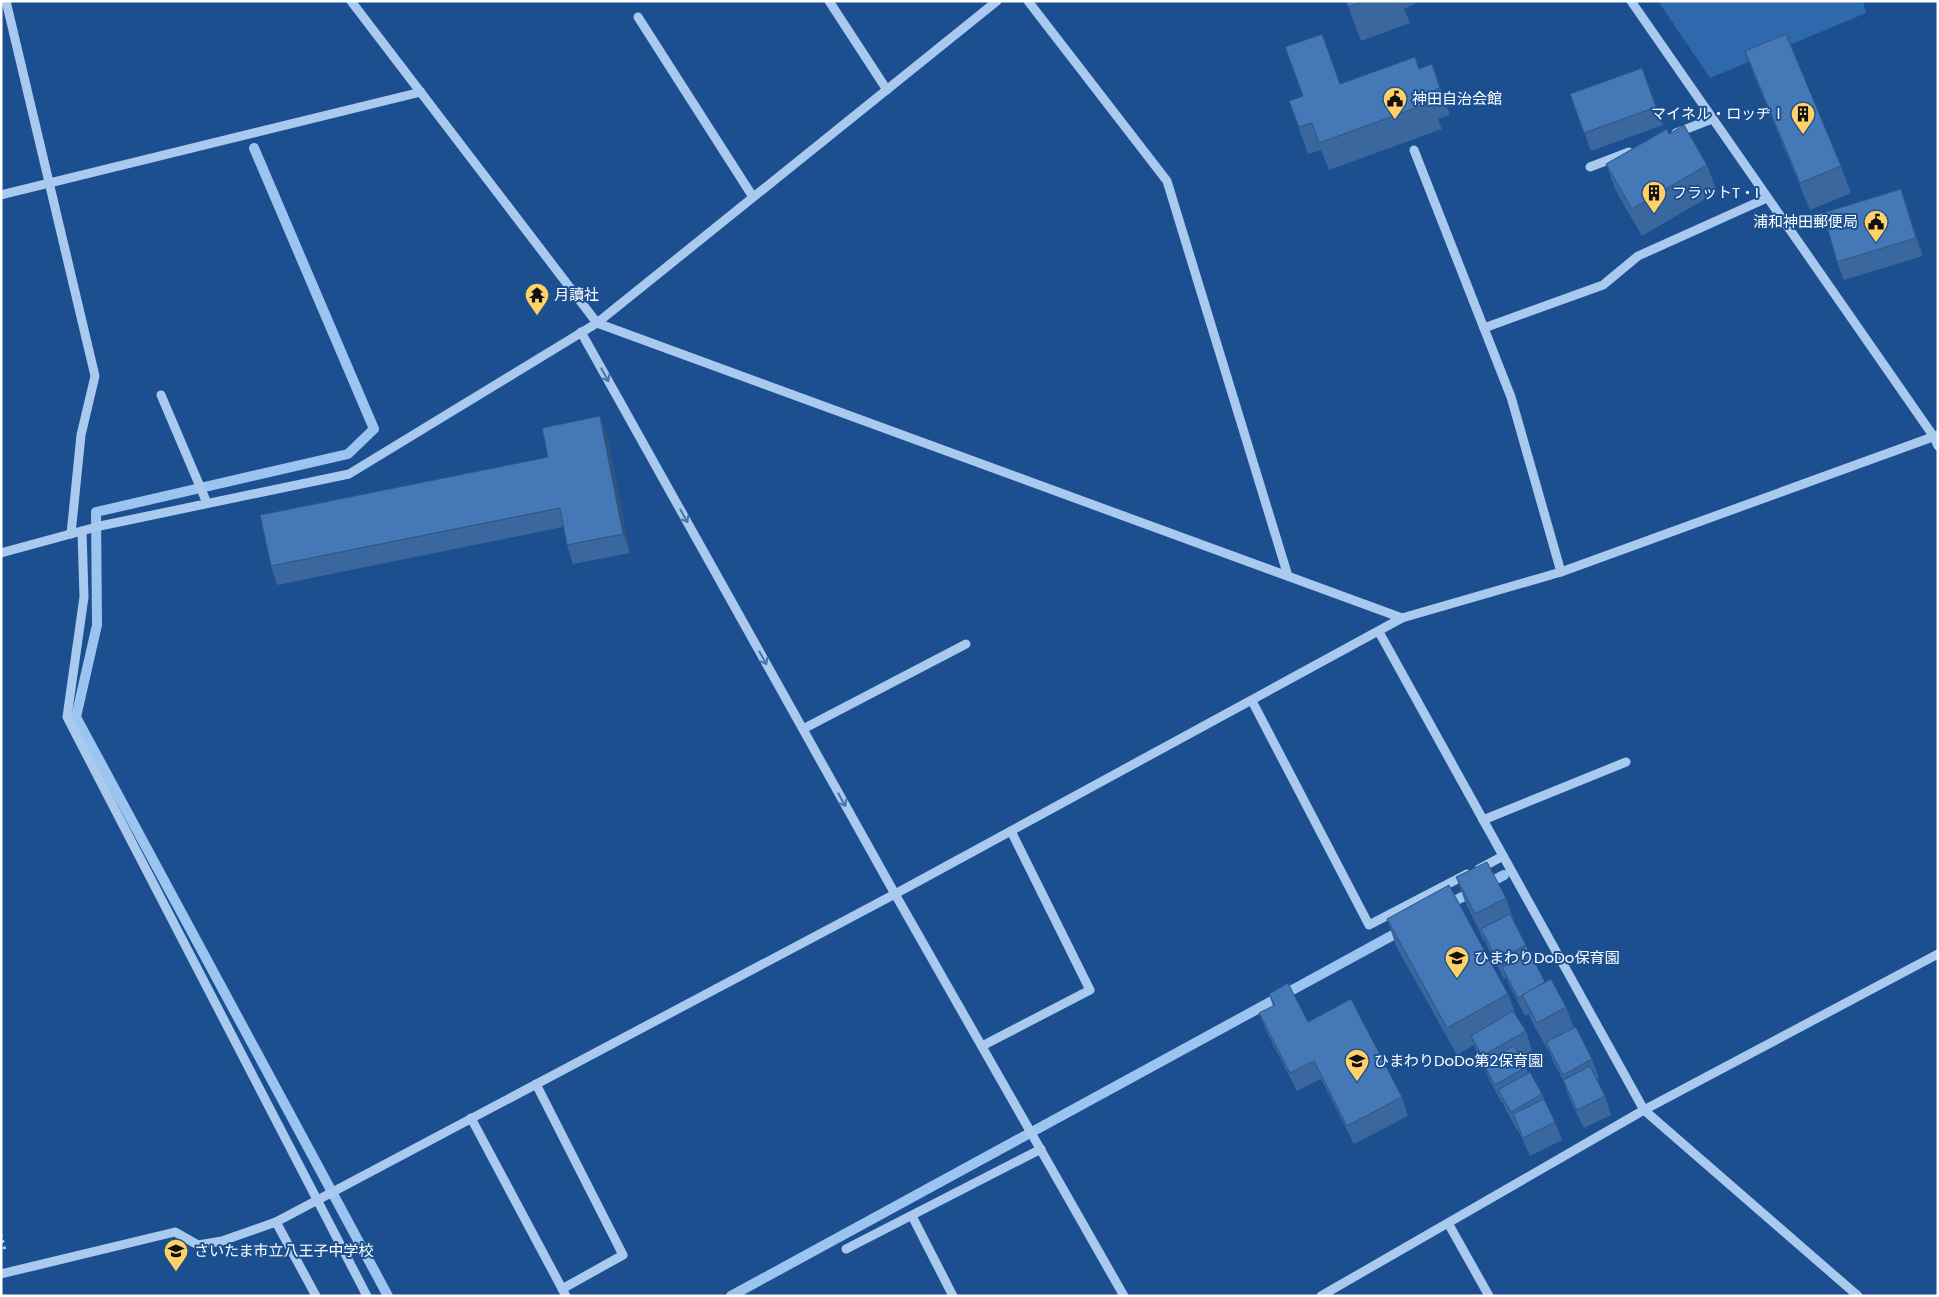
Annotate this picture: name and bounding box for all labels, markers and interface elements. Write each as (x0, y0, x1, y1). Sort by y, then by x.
public building icon: 神田自治会館 (1382, 86, 1408, 120)
place label: 神田自治会館 (1412, 88, 1502, 109)
building icon: マイネル・ロッヂⅠ (1790, 101, 1816, 135)
place label: マイネル・ロッヂⅠ (1651, 103, 1786, 124)
building icon: フラットT・I (1641, 180, 1667, 214)
place label: フラットT・I (1672, 182, 1759, 203)
public building icon: 浦和神田郵便局 (1863, 209, 1889, 243)
place label: 浦和神田郵便局 (1753, 211, 1858, 232)
temple icon: 月讀社 (524, 282, 550, 316)
place label: 月讀社 (554, 284, 599, 305)
one-way arrow (600, 367, 610, 381)
one-way arrow (679, 509, 689, 524)
one-way arrow (758, 651, 768, 666)
one-way arrow (838, 793, 848, 807)
school or university icon: ひまわりDoDo保育園 (1444, 945, 1470, 979)
place label: ひまわりDoDo保育園 (1474, 947, 1619, 968)
school or university icon: ひまわりDoDo第2保育園 (1344, 1048, 1370, 1082)
place label: ひまわりDoDo第2保育園 (1374, 1050, 1543, 1071)
school or university icon: さいたま市立八王子中学校 (163, 1238, 189, 1272)
place label: さいたま市立八王子中学校 (194, 1240, 374, 1261)

